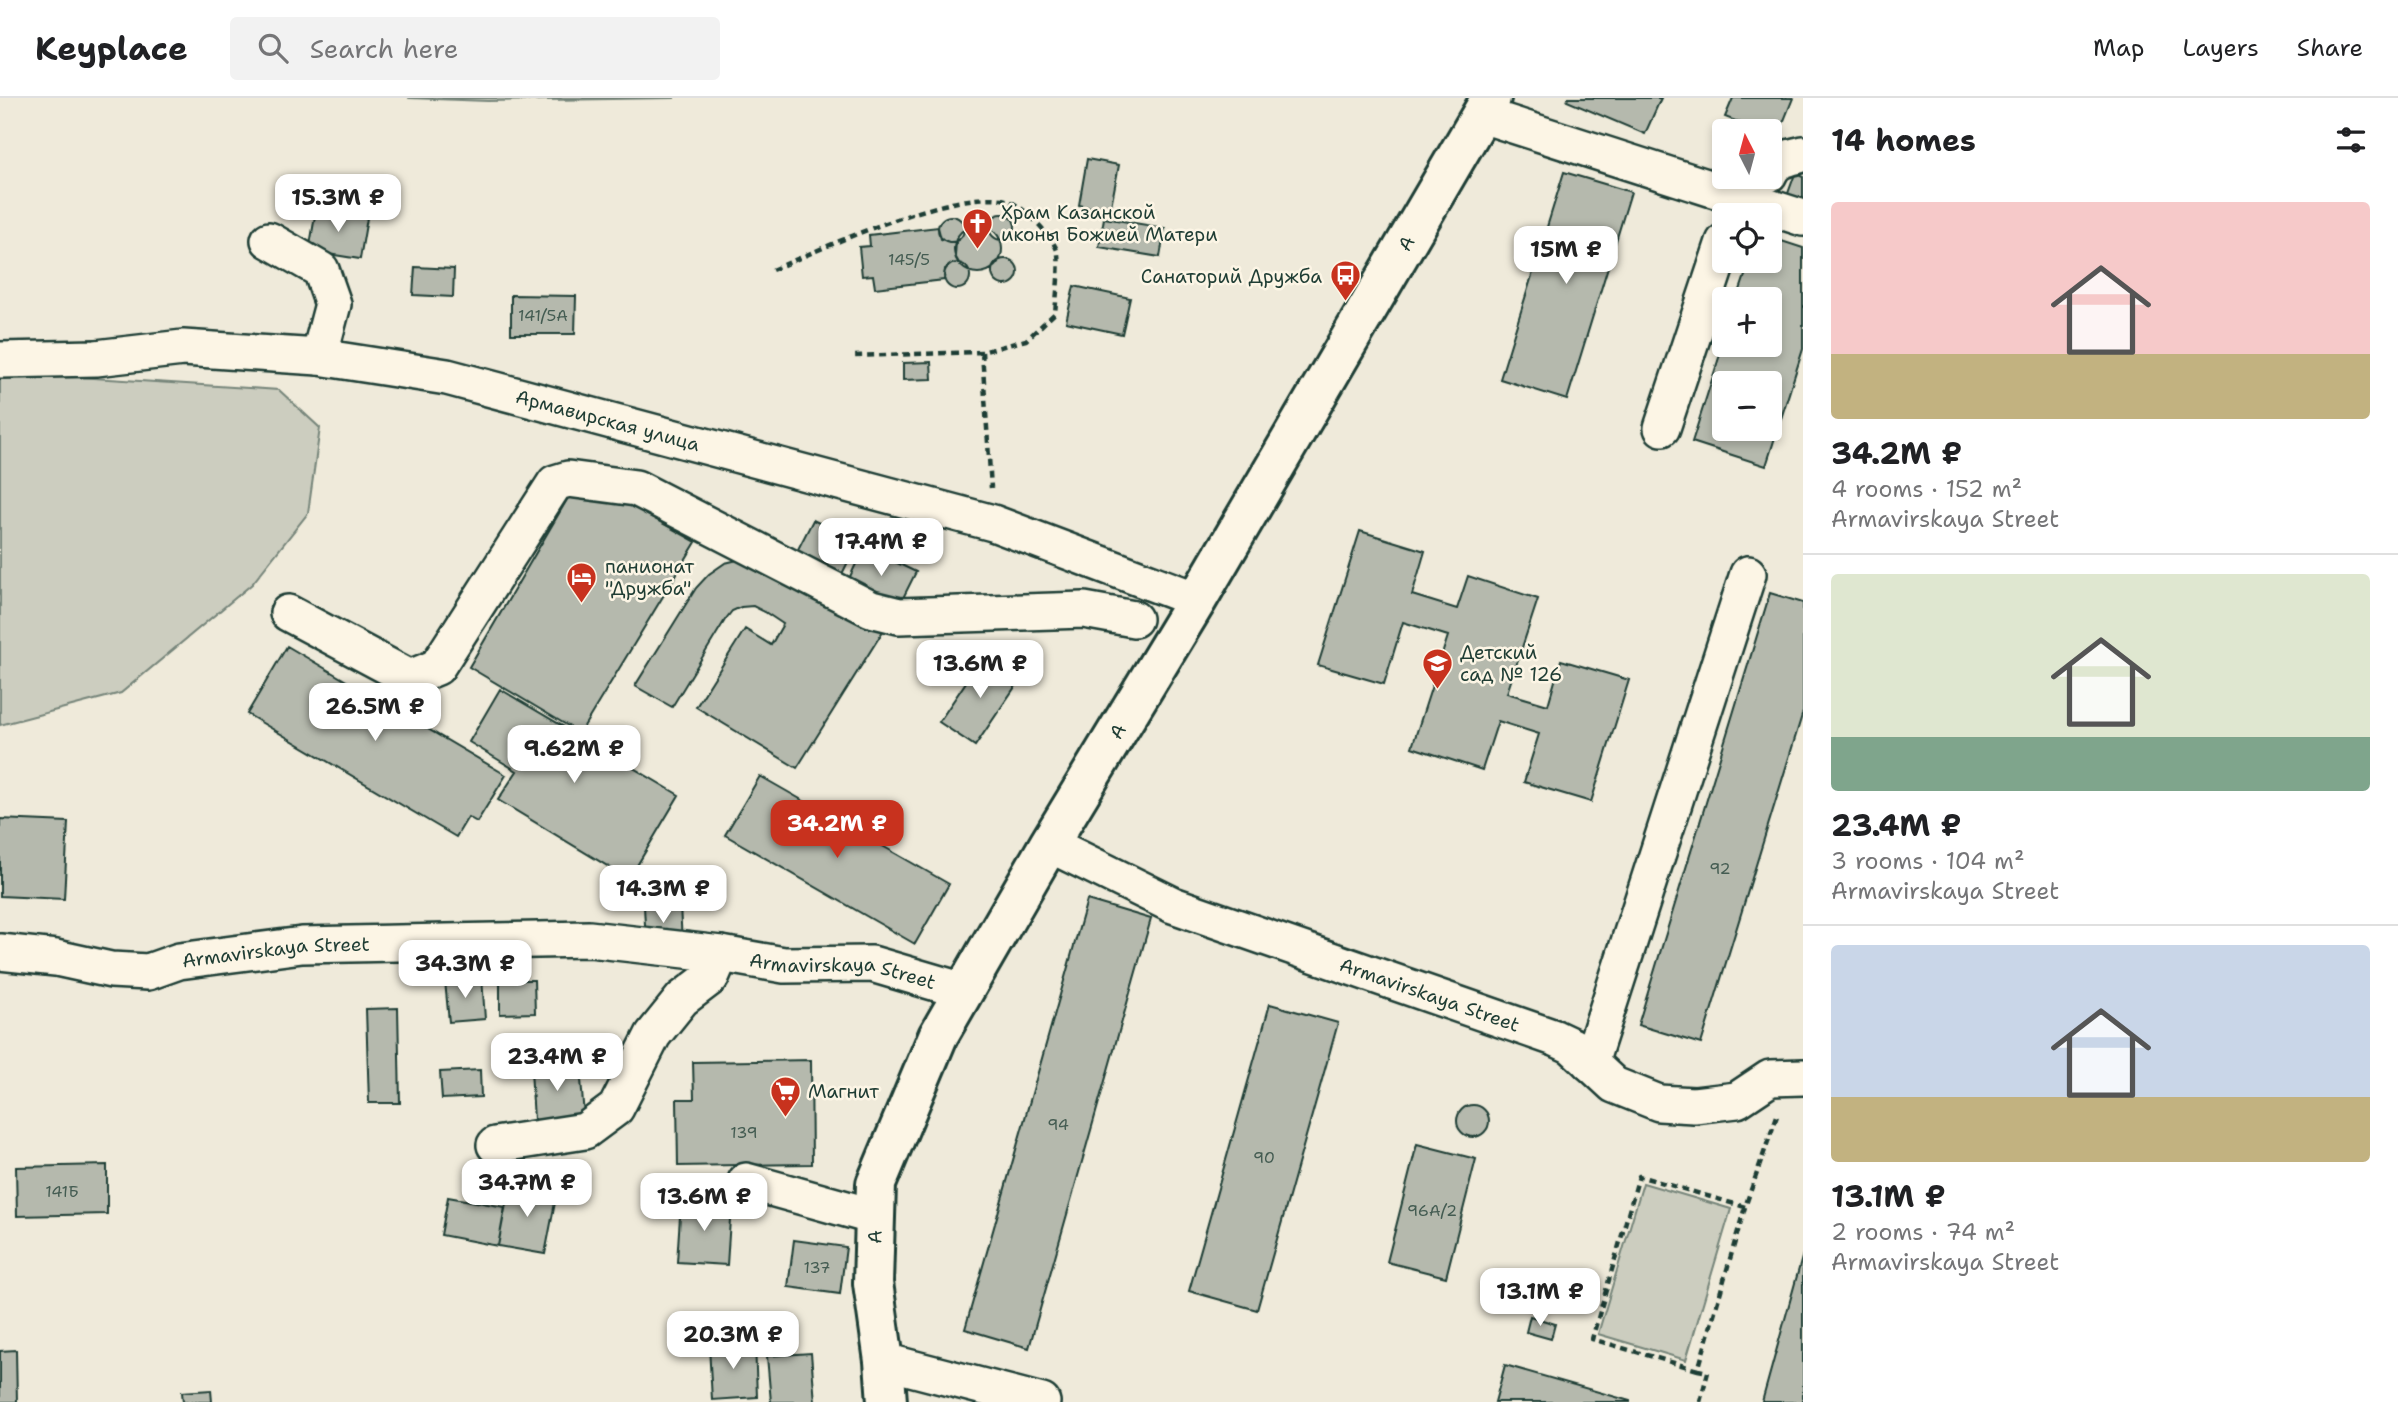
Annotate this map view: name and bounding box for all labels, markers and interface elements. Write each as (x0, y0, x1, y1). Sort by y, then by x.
search box (230, 17, 720, 80)
text: Keyplace (35, 26, 188, 71)
icon: search (254, 29, 292, 67)
text: Search here (310, 31, 458, 66)
text: Map (2093, 32, 2144, 64)
text: Layers (2182, 32, 2259, 64)
text: Share (2297, 32, 2363, 64)
north arrow (1712, 119, 1782, 189)
map controls (1712, 119, 1782, 441)
text: 14 homes (1831, 120, 1976, 161)
icon: filters (2332, 121, 2370, 159)
pin: 15.3M ₽ (273, 174, 403, 234)
text: 15.3M ₽ (291, 182, 385, 212)
place label: Храм Казанской иконы Божией Матери (1001, 200, 1218, 247)
button: locate (1712, 203, 1782, 273)
church icon: Храм Казанской иконы Божией Матери (961, 206, 995, 250)
pin: 15M ₽ (1517, 226, 1615, 286)
street label: A (1392, 231, 1421, 256)
text: 15M ₽ (1530, 234, 1602, 264)
icon: home (2038, 247, 2164, 373)
house number: 145/5 (888, 249, 930, 270)
bus stop icon: Санаторий Дружба (1328, 259, 1362, 303)
place label: Санаторий Дружба (1141, 264, 1322, 289)
button: + (1712, 287, 1782, 357)
house number: 141/5А (518, 305, 568, 326)
button: − (1712, 371, 1782, 441)
street label: Армавирская улица (513, 384, 703, 457)
text: 34.2M ₽ (1831, 433, 1962, 474)
text: 4 rooms · 152 m² (1831, 474, 2022, 504)
text: Armavirskaya Street (1831, 504, 2059, 534)
pin: 17.4M ₽ (816, 518, 946, 578)
text: 17.4M ₽ (834, 526, 928, 556)
place label: панионат "Дружба" (605, 554, 694, 601)
hotel icon: панионат "Дружба" (565, 560, 599, 604)
icon: home (2038, 619, 2164, 745)
pin: 13.6M ₽ (915, 640, 1045, 700)
place label: Детский сад № 126 (1460, 640, 1562, 687)
school or university icon: Детский сад № 126 (1420, 646, 1454, 690)
text: 13.6M ₽ (932, 648, 1028, 678)
pin: 26.5M ₽ (310, 684, 440, 743)
text: 26.5M ₽ (325, 691, 425, 721)
street label: A (1104, 719, 1132, 744)
pin: 9.62M ₽ (509, 726, 639, 785)
text: 9.62M ₽ (524, 733, 624, 763)
pin: 34.2M ₽ (772, 800, 902, 860)
text: 23.4M ₽ (1831, 805, 1962, 846)
text: 34.2M ₽ (787, 808, 887, 838)
text: 3 rooms · 104 m² (1831, 846, 2024, 876)
house number: 92 (1709, 858, 1731, 879)
pin: 14.3M ₽ (598, 866, 728, 925)
text: 14.3M ₽ (616, 873, 710, 903)
text: Armavirskaya Street (1831, 876, 2059, 906)
street label: Armavirskaya Street (180, 932, 370, 973)
pin: 34.3M ₽ (400, 940, 530, 1000)
street label: Armavirskaya Street (747, 947, 939, 995)
text: 34.3M ₽ (415, 948, 515, 978)
street label: Armavirskaya Street (1336, 952, 1523, 1038)
icon: home (2038, 990, 2164, 1116)
pin: 23.4M ₽ (492, 1034, 622, 1093)
text: 23.4M ₽ (507, 1041, 607, 1071)
supermarket icon: Магнит (768, 1074, 802, 1118)
place label: Магнит (808, 1079, 879, 1104)
house number: 94 (1047, 1114, 1069, 1135)
house number: 139 (730, 1122, 758, 1143)
house number: 90 (1253, 1147, 1275, 1168)
pin: 34.7M ₽ (462, 1160, 592, 1219)
text: 34.7M ₽ (478, 1167, 576, 1197)
pin: 13.6M ₽ (639, 1174, 769, 1233)
text: 13.1M ₽ (1831, 1176, 1946, 1217)
house number: 141Б (45, 1181, 79, 1202)
text: 13.6M ₽ (656, 1181, 752, 1211)
house number: 96А/2 (1407, 1200, 1457, 1221)
text: 2 rooms · 74 m² (1831, 1217, 2015, 1247)
street label: A (862, 1229, 888, 1244)
text: Armavirskaya Street (1831, 1247, 2059, 1277)
house number: 137 (804, 1257, 830, 1278)
pin: 13.1M ₽ (1475, 1268, 1605, 1328)
text: 13.1M ₽ (1496, 1276, 1584, 1306)
pin: 20.3M ₽ (668, 1312, 798, 1371)
text: 20.3M ₽ (683, 1319, 783, 1349)

